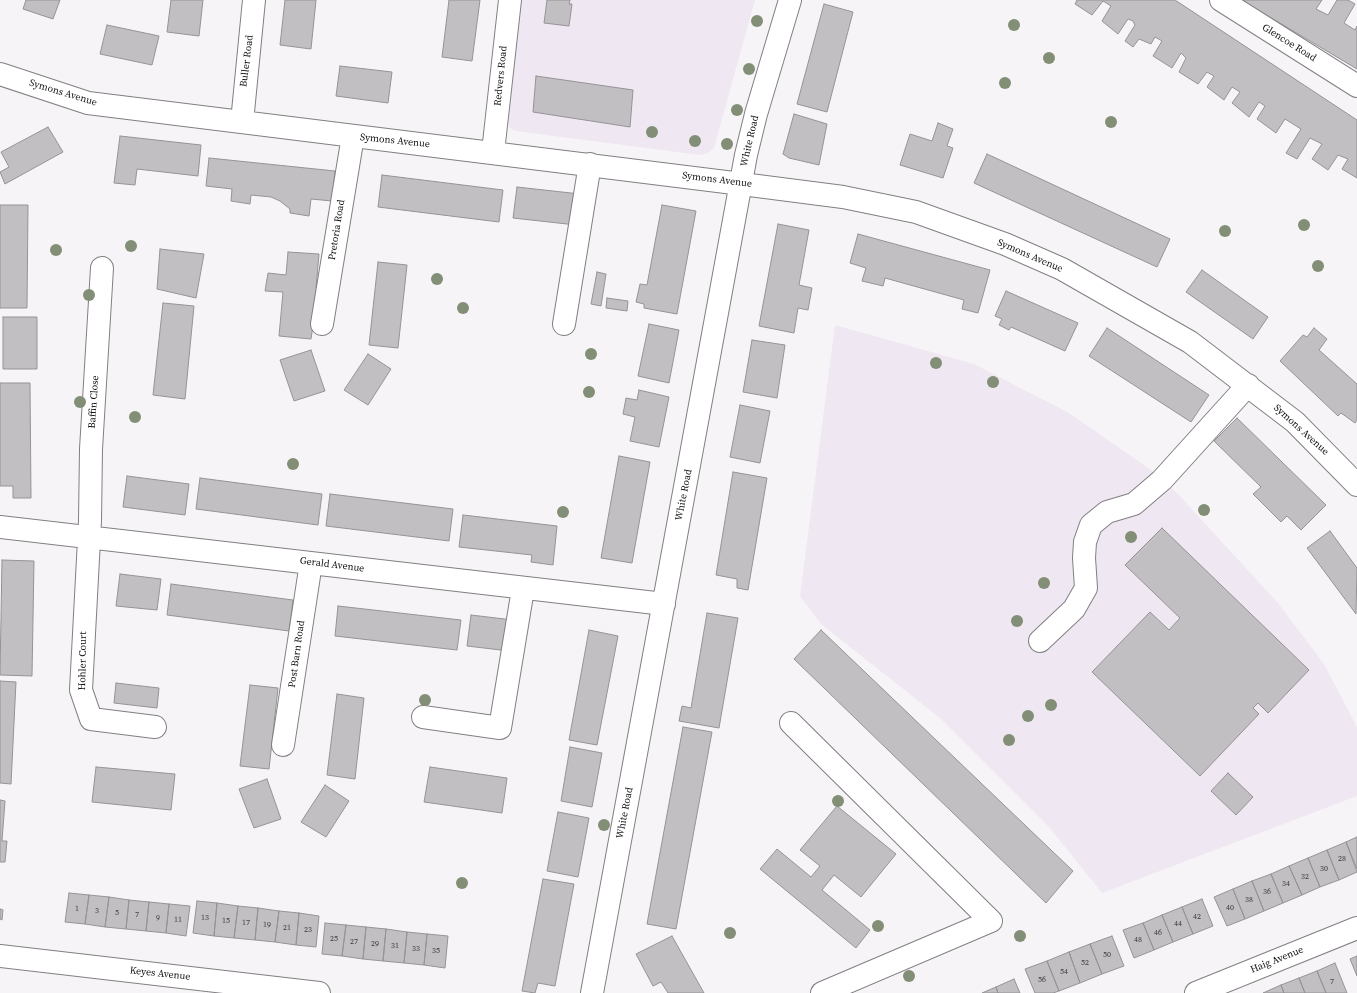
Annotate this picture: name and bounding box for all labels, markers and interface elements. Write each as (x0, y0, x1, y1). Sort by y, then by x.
street label: Glencoe Road (1260, 22, 1318, 64)
street label: Buller Road (238, 34, 256, 88)
street label: Redvers Road (492, 45, 510, 107)
street label: Symons Avenue (28, 77, 98, 109)
street label: White Road (738, 114, 762, 168)
street label: Symons Avenue (360, 131, 430, 151)
street label: Symons Avenue (681, 170, 753, 190)
street label: Pretoria Road (326, 199, 348, 261)
street label: Symons Avenue (995, 237, 1065, 275)
street label: Baffin Close (86, 375, 102, 429)
street label: Symons Avenue (1271, 402, 1331, 458)
street label: White Road (673, 468, 695, 522)
street label: Gerald Avenue (299, 555, 365, 575)
street label: Post Barn Road (286, 620, 308, 688)
street label: Hohler Court (76, 631, 90, 691)
street label: White Road (614, 786, 636, 840)
house number: 28 (1338, 854, 1346, 864)
house number: 30 (1320, 864, 1328, 874)
house number: 32 (1301, 872, 1309, 882)
house number: 34 (1282, 879, 1290, 889)
house number: 36 (1263, 887, 1271, 897)
house number: 38 (1245, 895, 1253, 905)
house number: 40 (1226, 903, 1234, 913)
house number: 1 (75, 904, 79, 914)
house number: 3 (95, 906, 99, 916)
house number: 5 (115, 908, 119, 918)
house number: 7 (135, 910, 139, 920)
house number: 42 (1193, 912, 1201, 922)
house number: 9 (156, 913, 160, 923)
house number: 13 (201, 913, 209, 923)
house number: 11 (174, 915, 182, 925)
house number: 15 (222, 916, 230, 926)
house number: 17 (242, 918, 250, 928)
house number: 44 (1174, 919, 1182, 929)
house number: 19 (263, 920, 271, 930)
house number: 21 (283, 923, 291, 933)
house number: 23 (304, 925, 312, 935)
house number: 46 (1154, 928, 1162, 938)
house number: 25 (330, 934, 338, 944)
house number: 48 (1134, 935, 1142, 945)
house number: 27 (350, 937, 358, 947)
house number: 29 (371, 939, 379, 949)
house number: 31 (391, 941, 399, 951)
house number: 33 (412, 944, 420, 954)
street label: Haig Avenue (1249, 944, 1305, 976)
house number: 35 (432, 946, 440, 956)
house number: 50 (1103, 950, 1111, 960)
house number: 52 (1081, 958, 1089, 968)
street label: Keyes Avenue (129, 965, 191, 983)
house number: 54 (1060, 967, 1068, 977)
house number: 56 (1038, 975, 1046, 985)
house number: 7 (1330, 977, 1334, 987)

